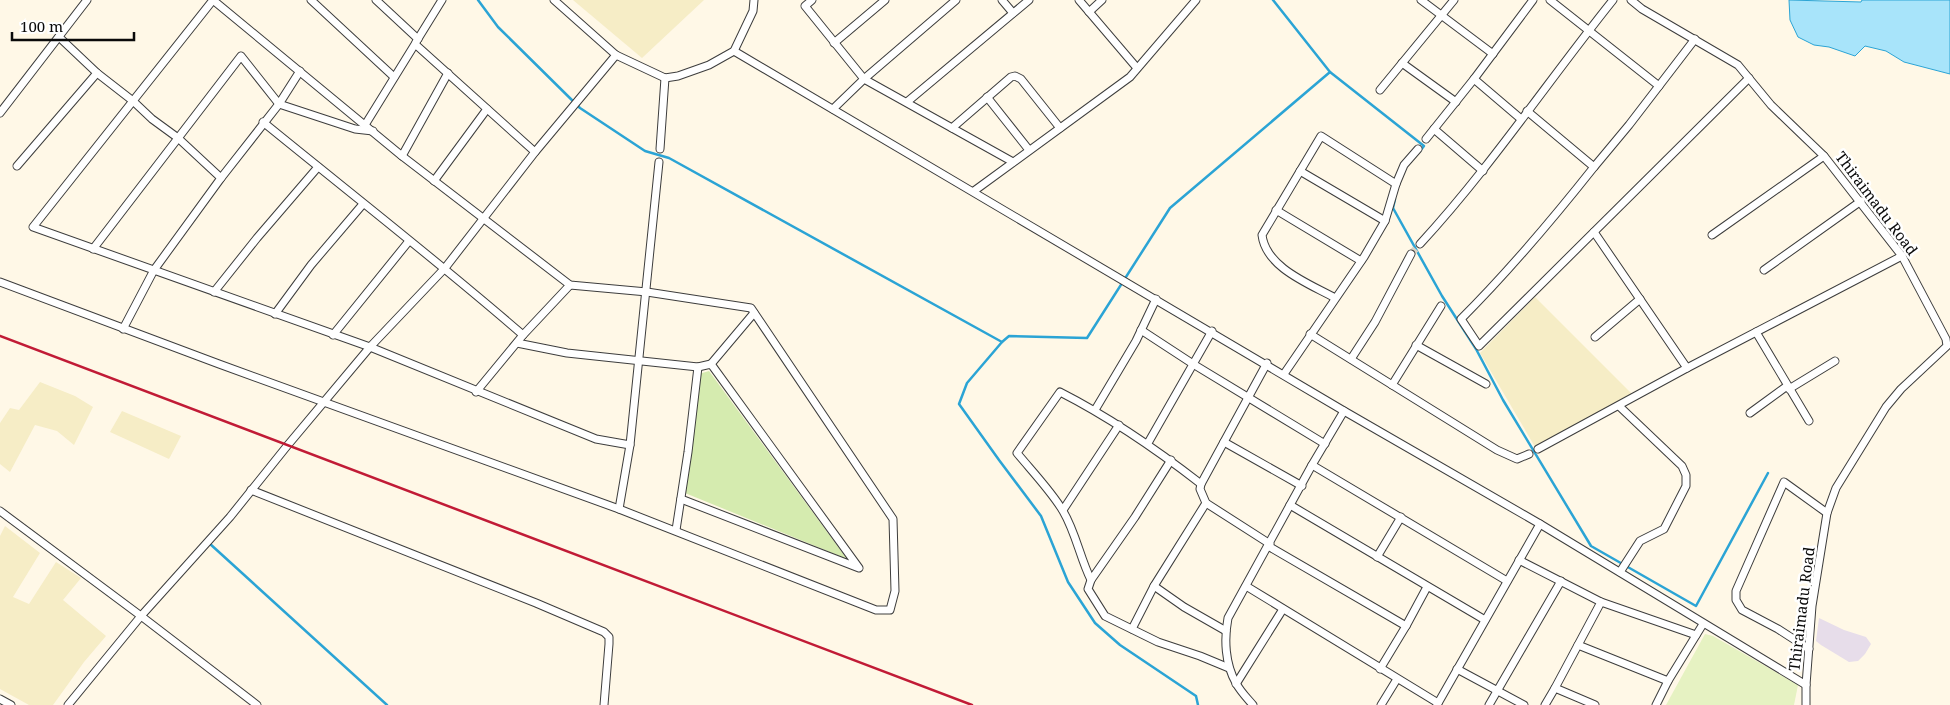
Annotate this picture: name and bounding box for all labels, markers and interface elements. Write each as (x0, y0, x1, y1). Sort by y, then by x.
scale bar (12, 10, 135, 42)
text: 100 m (20, 16, 63, 36)
street label: Thiraimadu Road (1831, 147, 1923, 259)
street label: Thiraimadu Road (1783, 546, 1819, 672)

